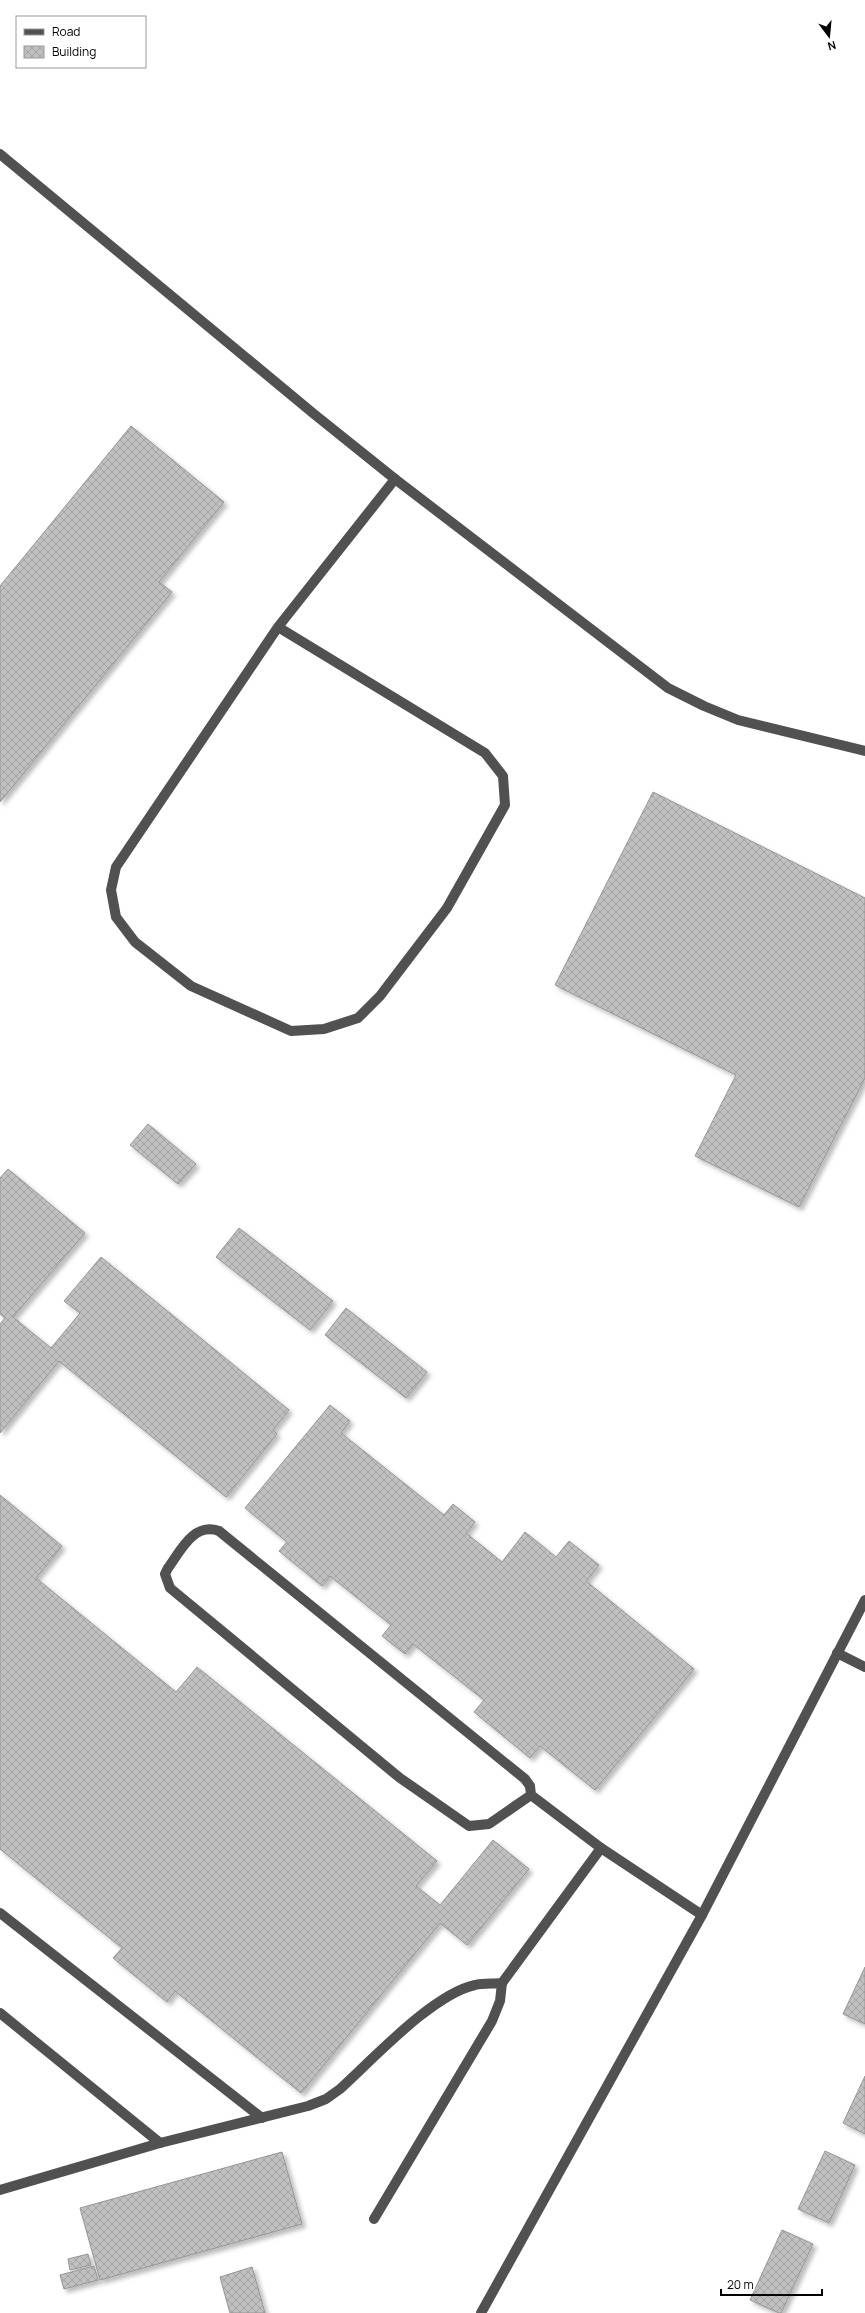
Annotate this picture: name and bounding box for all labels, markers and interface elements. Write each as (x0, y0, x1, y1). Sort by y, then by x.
legend (16, 16, 146, 68)
north arrow (809, 16, 849, 56)
text: Road (52, 23, 80, 40)
text: N (826, 38, 838, 54)
text: Building (52, 43, 96, 60)
scale bar (721, 2271, 822, 2297)
text: 20 m (727, 2276, 754, 2293)

